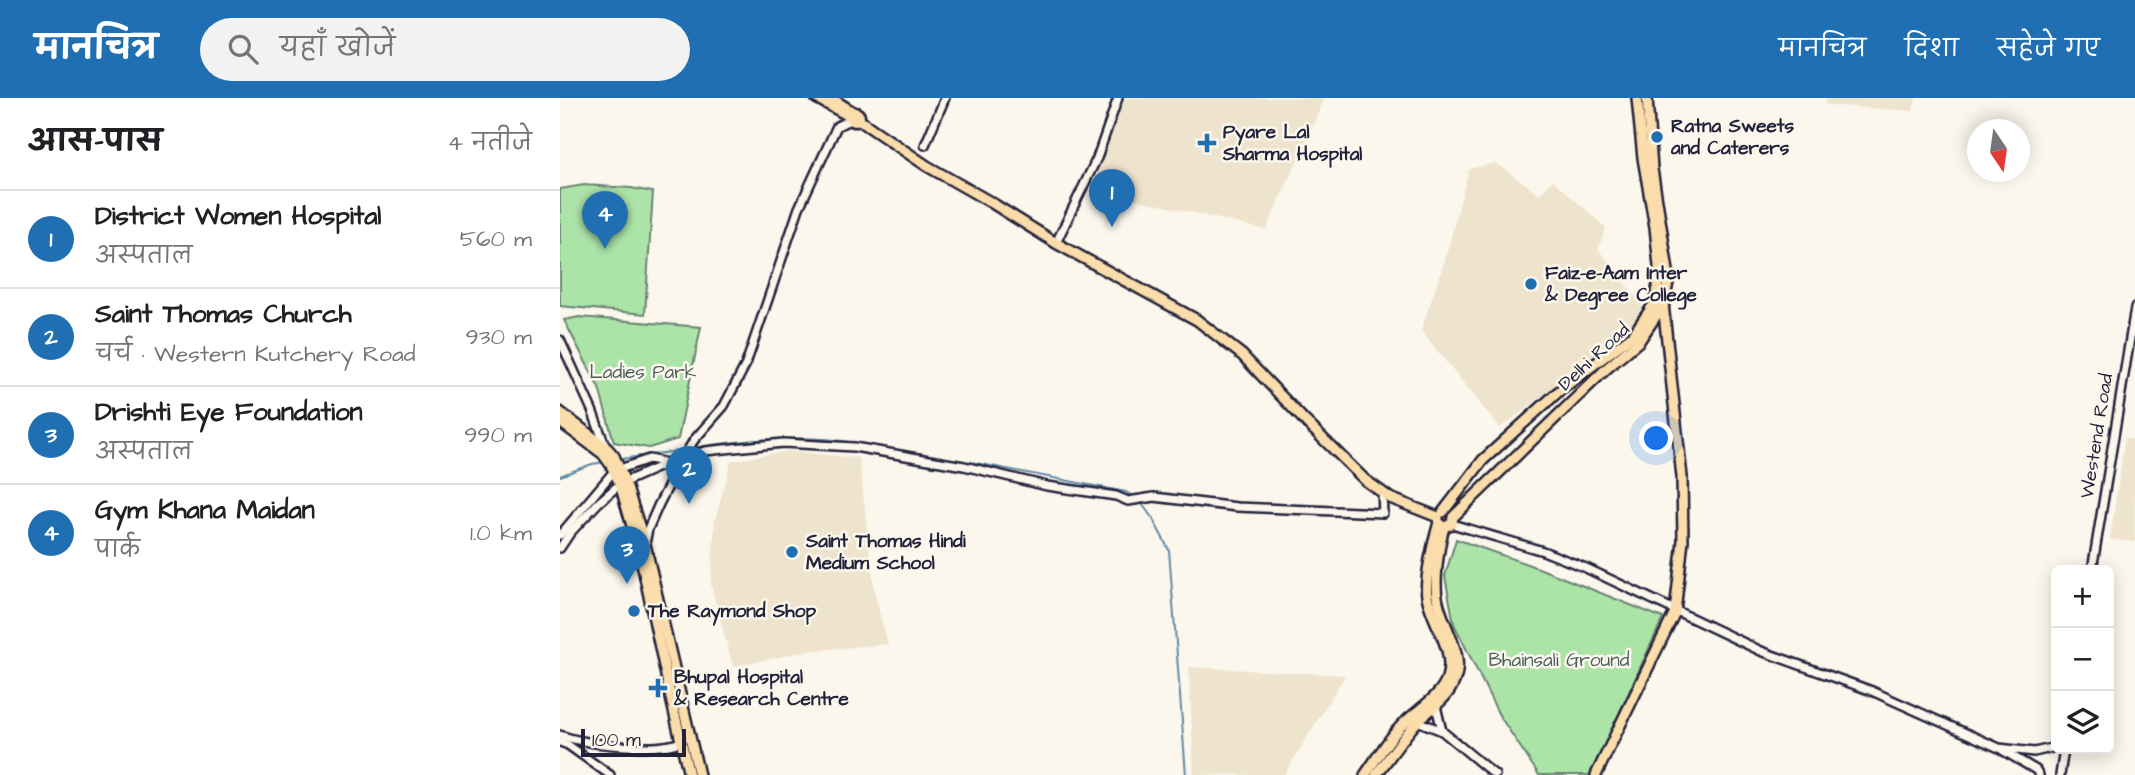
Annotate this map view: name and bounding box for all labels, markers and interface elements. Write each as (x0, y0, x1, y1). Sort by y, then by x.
search box (200, 18, 690, 81)
text: मानचित्र (35, 25, 158, 71)
icon: search (224, 30, 262, 68)
text: यहाँ खोजें (280, 30, 395, 66)
text: मानचित्र (1778, 32, 1866, 66)
text: दिशा (1904, 32, 1959, 66)
text: सहेजे गए (1997, 32, 2100, 66)
place label: Ratna Sweets and Caterers (1670, 113, 1794, 162)
place label: Pyare Lal Sharma Hospital (1222, 119, 1362, 168)
north arrow (1967, 119, 2030, 182)
text: आस-पास (28, 121, 162, 163)
text: 4 नतीजे (447, 127, 532, 159)
marker: Ratna Sweets and Caterers (1649, 129, 1665, 145)
marker: Pyare Lal Sharma Hospital (1197, 133, 1217, 153)
pin: 1 (1089, 169, 1135, 227)
pin: 4 (582, 191, 628, 249)
text: District Women Hospital (95, 198, 381, 234)
text: 1 (50, 223, 52, 255)
text: 560 m (460, 223, 532, 255)
text: अस्पताल (95, 240, 193, 272)
place label: Faiz-e-Aam Inter & Degree College (1544, 260, 1698, 310)
marker: Faiz-e-Aam Inter & Degree College (1523, 276, 1539, 292)
text: Saint Thomas Church (95, 296, 352, 332)
street label: Delhi Road (1552, 317, 1636, 397)
text: 2 (44, 321, 58, 353)
text: 930 m (466, 321, 532, 353)
text: चर्च · Western Kutchery Road (95, 338, 416, 370)
park label: Ladies Park (590, 359, 697, 386)
street label: Westend Road (2074, 371, 2120, 500)
text: Drishti Eye Foundation (95, 394, 363, 430)
text: 3 (45, 419, 57, 451)
text: 990 m (464, 419, 532, 451)
your location (1639, 421, 1673, 455)
text: अस्पताल (95, 436, 193, 468)
pin: 2 (666, 446, 712, 504)
text: Gym Khana Maidan (95, 492, 315, 528)
text: 4 (43, 517, 59, 549)
text: 1.0 km (470, 517, 532, 549)
pin: 3 (604, 526, 650, 584)
place label: Saint Thomas Hindi Medium School (805, 528, 966, 577)
text: पार्क (95, 534, 140, 566)
marker: Saint Thomas Hindi Medium School (784, 544, 800, 560)
map controls (2051, 565, 2114, 754)
button: + (2051, 565, 2114, 628)
place label: The Raymond Shop (647, 598, 816, 626)
marker: The Raymond Shop (626, 603, 642, 619)
button: − (2051, 628, 2114, 691)
park label: Bhainsali Ground (1489, 647, 1630, 674)
place label: Bhupal Hospital & Research Centre (673, 664, 850, 713)
marker: Bhupal Hospital & Research Centre (648, 678, 668, 698)
button: layers (2051, 691, 2114, 754)
scale bar (581, 726, 686, 758)
text: 100 m (592, 727, 641, 754)

